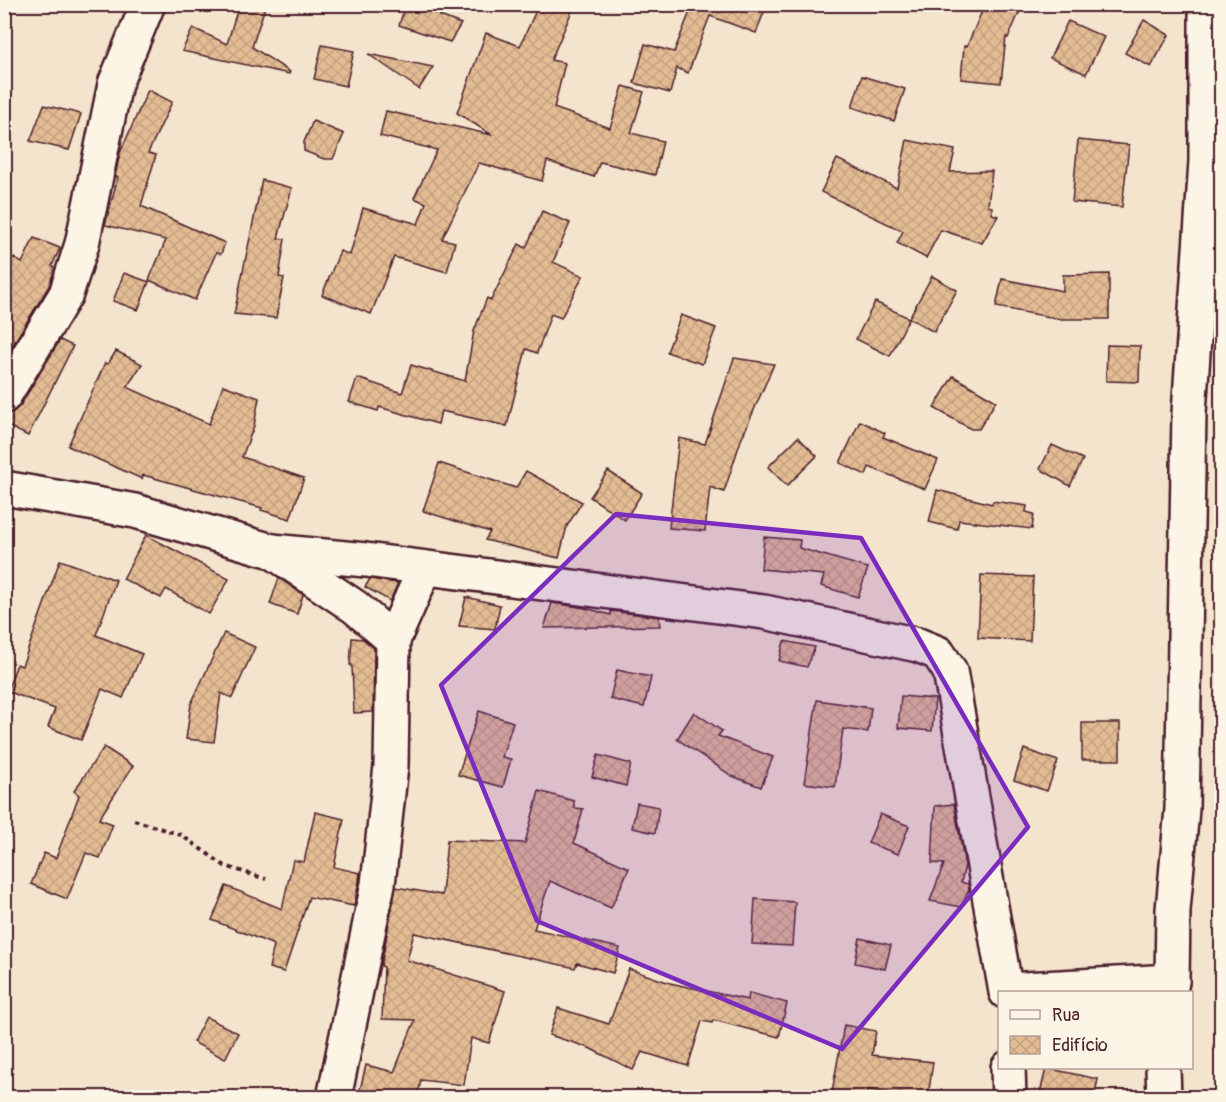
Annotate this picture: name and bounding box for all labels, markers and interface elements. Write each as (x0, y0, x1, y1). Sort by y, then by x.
legend (998, 991, 1193, 1069)
text: Rua (1052, 1004, 1080, 1027)
text: Edifício (1052, 1034, 1108, 1057)

